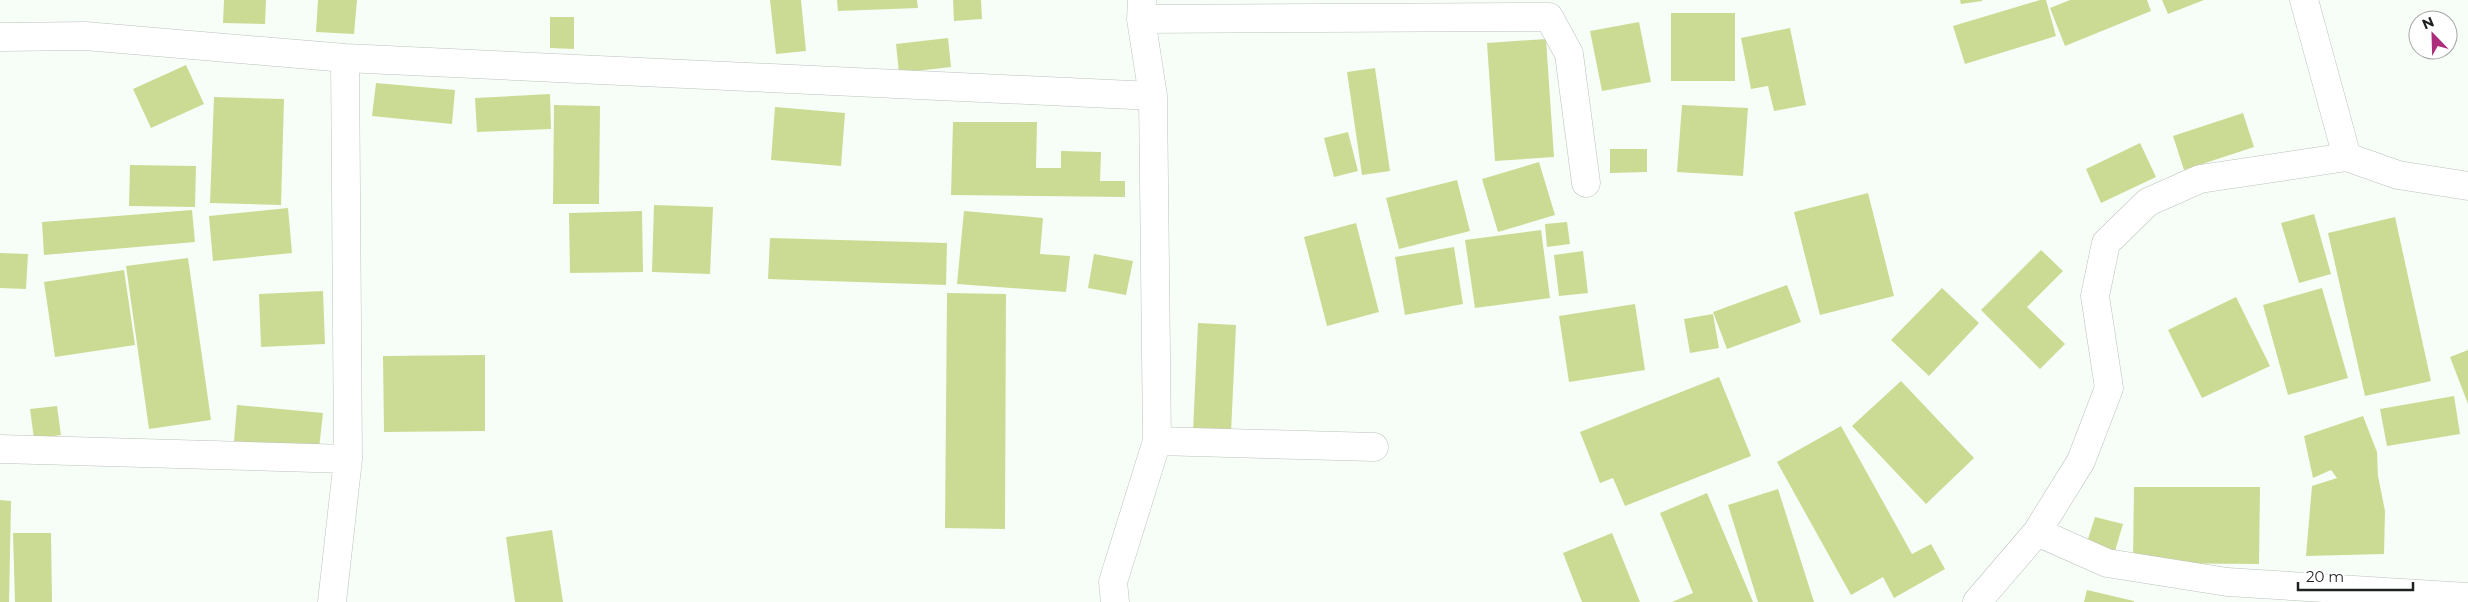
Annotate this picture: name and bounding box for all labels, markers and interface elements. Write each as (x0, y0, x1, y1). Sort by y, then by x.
north arrow (2408, 10, 2458, 60)
text: N (2419, 13, 2437, 34)
scale bar (2298, 560, 2413, 592)
text: 20 m (2306, 567, 2344, 586)

